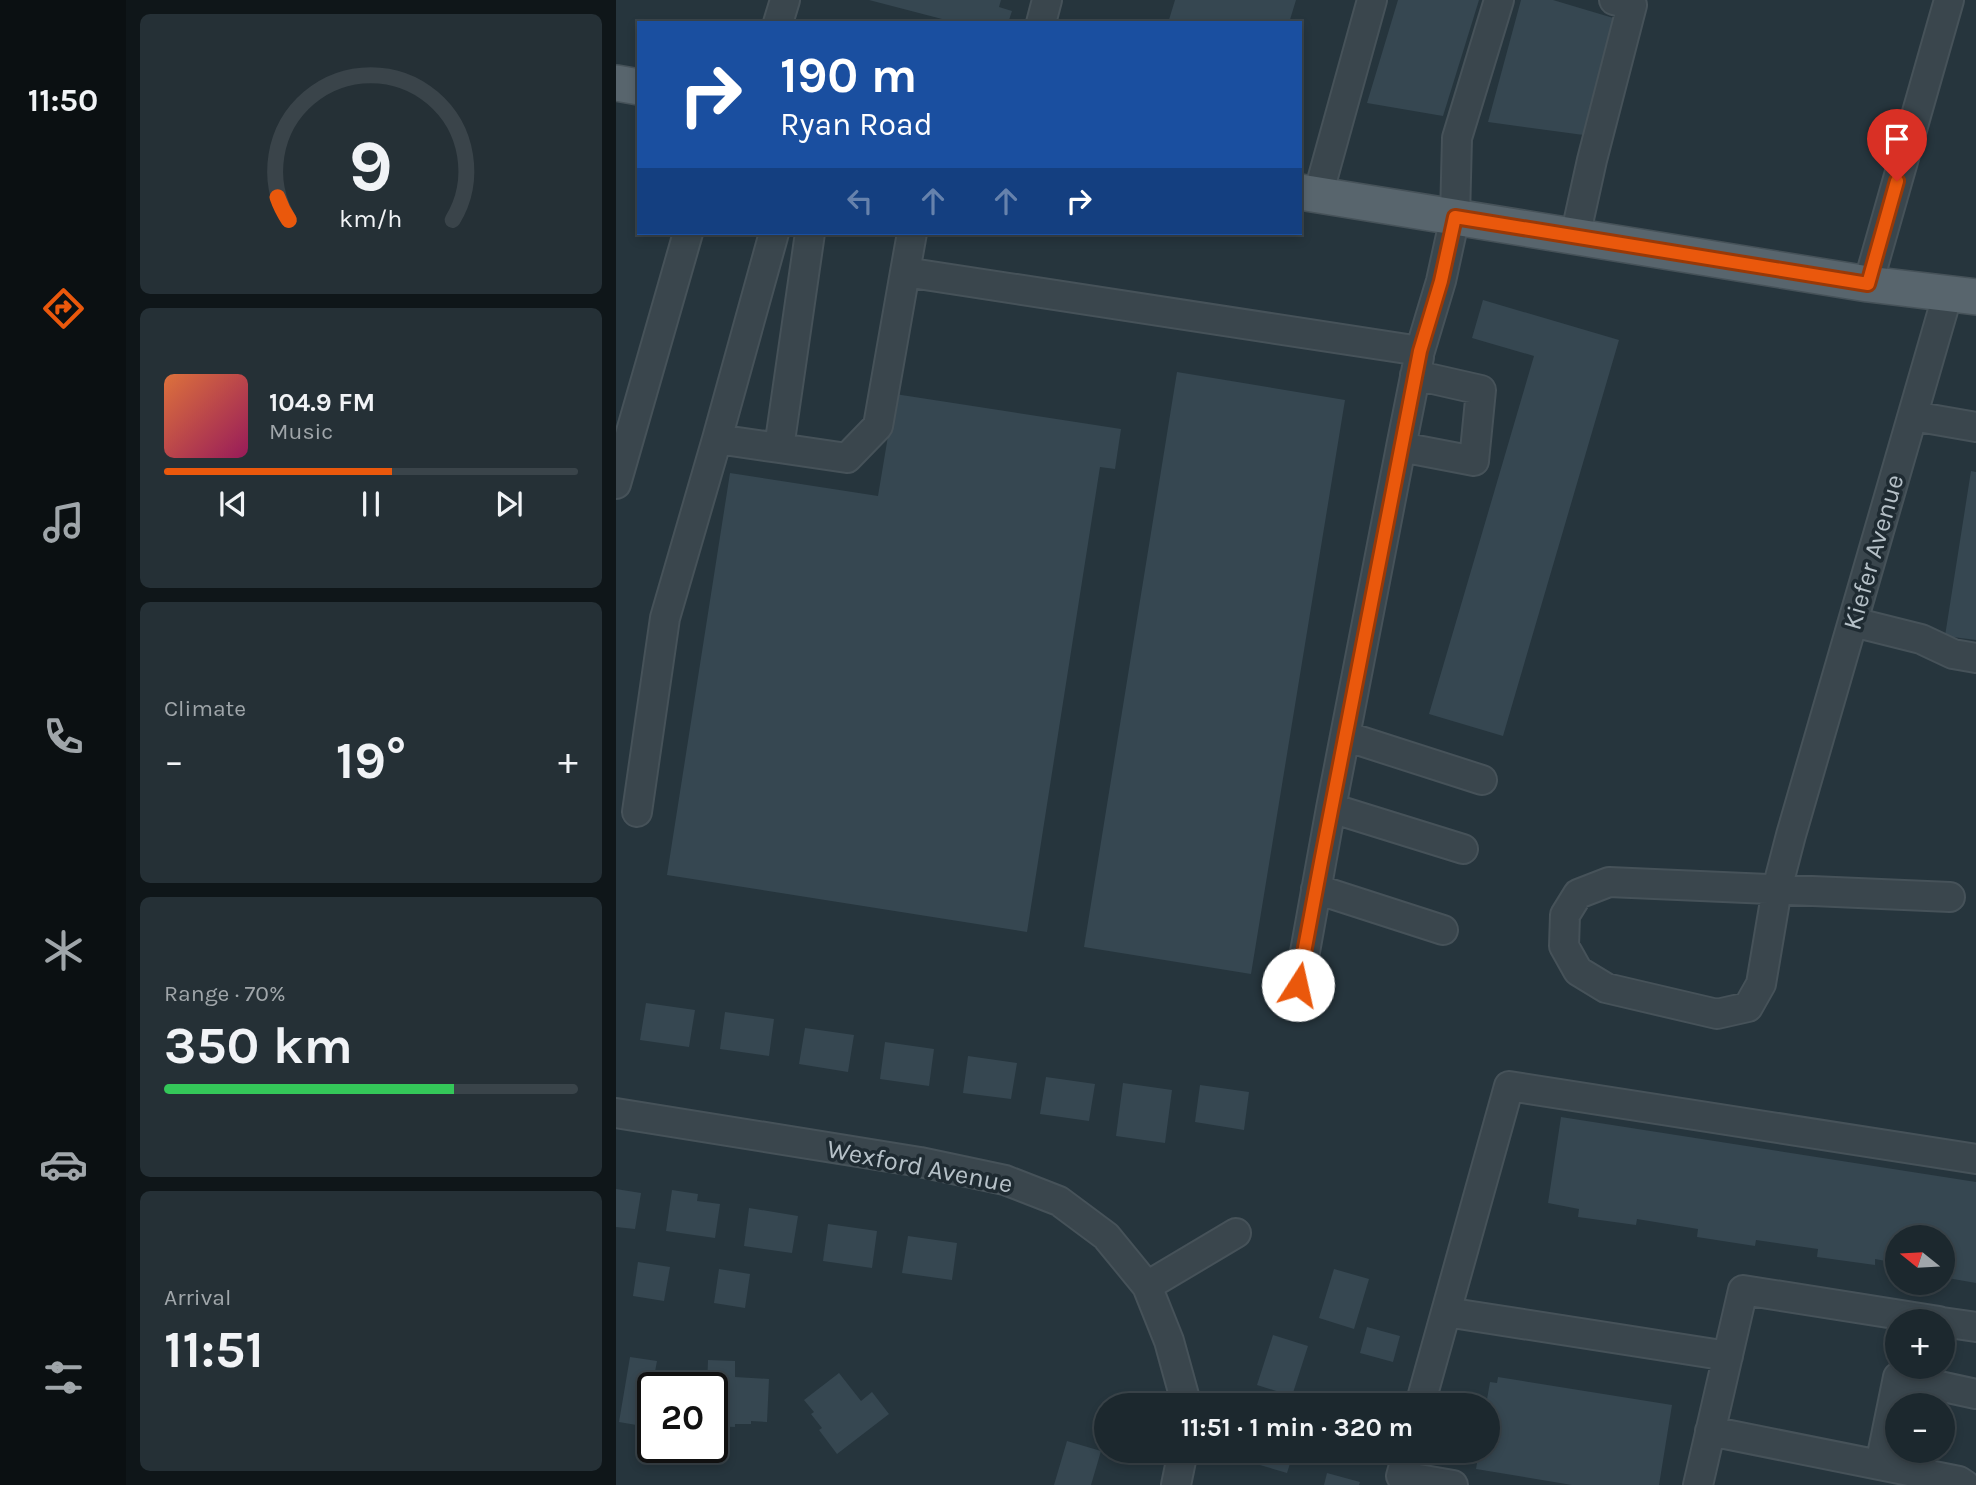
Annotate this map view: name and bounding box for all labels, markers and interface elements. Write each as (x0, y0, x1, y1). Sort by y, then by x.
text: 190 m (780, 47, 917, 104)
icon: right (665, 49, 756, 140)
text: 11:50 (28, 82, 98, 119)
text: Ryan Road (780, 106, 933, 143)
pin (1867, 109, 1927, 181)
icon: arrive (1878, 120, 1916, 158)
text: 9 (349, 123, 393, 208)
icon: left (841, 182, 879, 220)
icon: ahead (914, 182, 952, 220)
icon: ahead (987, 182, 1025, 220)
icon: right (1060, 182, 1098, 220)
text: km/h (339, 204, 403, 233)
icon: directions (39, 284, 88, 333)
text: 104.9 FM (269, 387, 375, 418)
text: Music (269, 418, 333, 445)
street label: Kiefer Avenue (1836, 471, 1910, 633)
icon: previous (214, 485, 252, 523)
icon: pause (352, 485, 390, 523)
icon: next (490, 485, 528, 523)
icon: music (39, 498, 88, 547)
text: Climate (164, 695, 246, 722)
icon: phone (39, 712, 88, 761)
text: 19° (336, 730, 406, 791)
text: − (164, 739, 184, 784)
text: + (558, 739, 578, 784)
icon: climate (39, 926, 88, 975)
position arrow (1261, 948, 1335, 1022)
text: Range · 70% (164, 980, 286, 1007)
text: 350 km (164, 1015, 353, 1076)
street label: Wexford Avenue (824, 1133, 1015, 1200)
icon: car (39, 1140, 88, 1189)
north arrow (1885, 1225, 1955, 1295)
map controls (1885, 1225, 1955, 1463)
text: Arrival (164, 1284, 231, 1311)
button: + (1885, 1309, 1955, 1379)
text: 11:51 (164, 1319, 264, 1380)
icon: filters (39, 1353, 88, 1402)
speed limit sign: 20 (637, 1372, 728, 1463)
button: − (1885, 1393, 1955, 1463)
text: 11:51 · 1 min · 320 m (1181, 1412, 1413, 1443)

